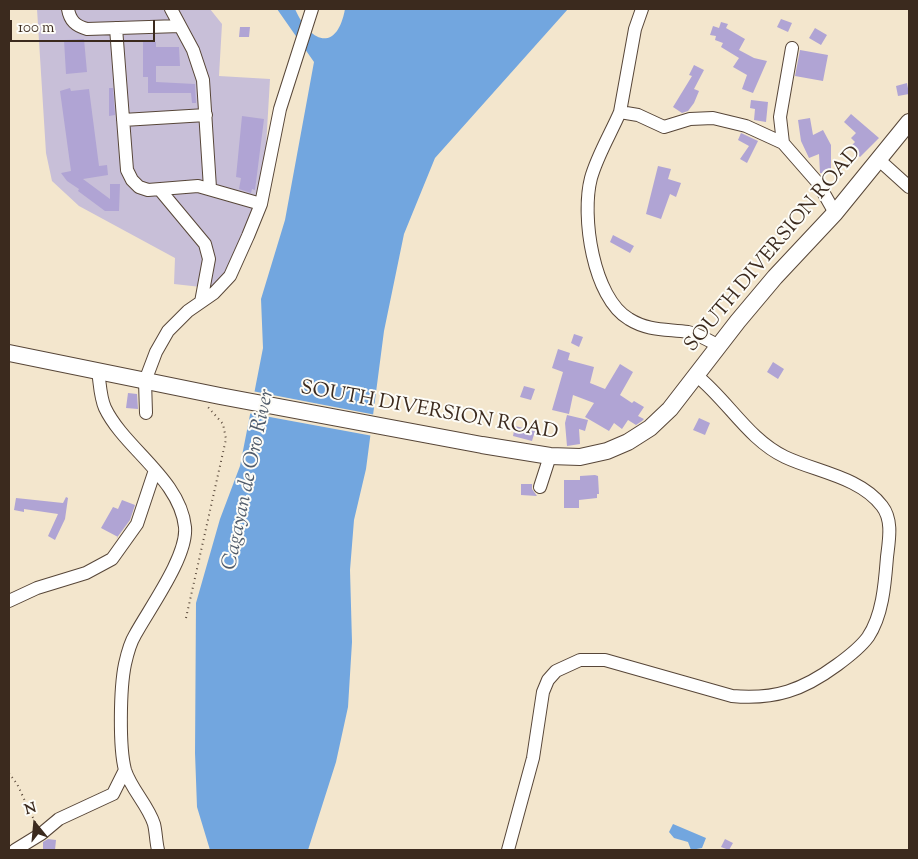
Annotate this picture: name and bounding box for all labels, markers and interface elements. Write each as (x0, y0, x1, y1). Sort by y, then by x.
scale bar (12, 10, 158, 42)
text: 100 m (18, 18, 54, 39)
street label: SOUTH DIVERSION ROAD (681, 142, 867, 358)
street label: SOUTH DIVERSION ROAD (298, 377, 560, 447)
water label: Cagayan de Oro River (219, 387, 281, 573)
text: N (22, 798, 39, 821)
north arrow (10, 799, 60, 849)

